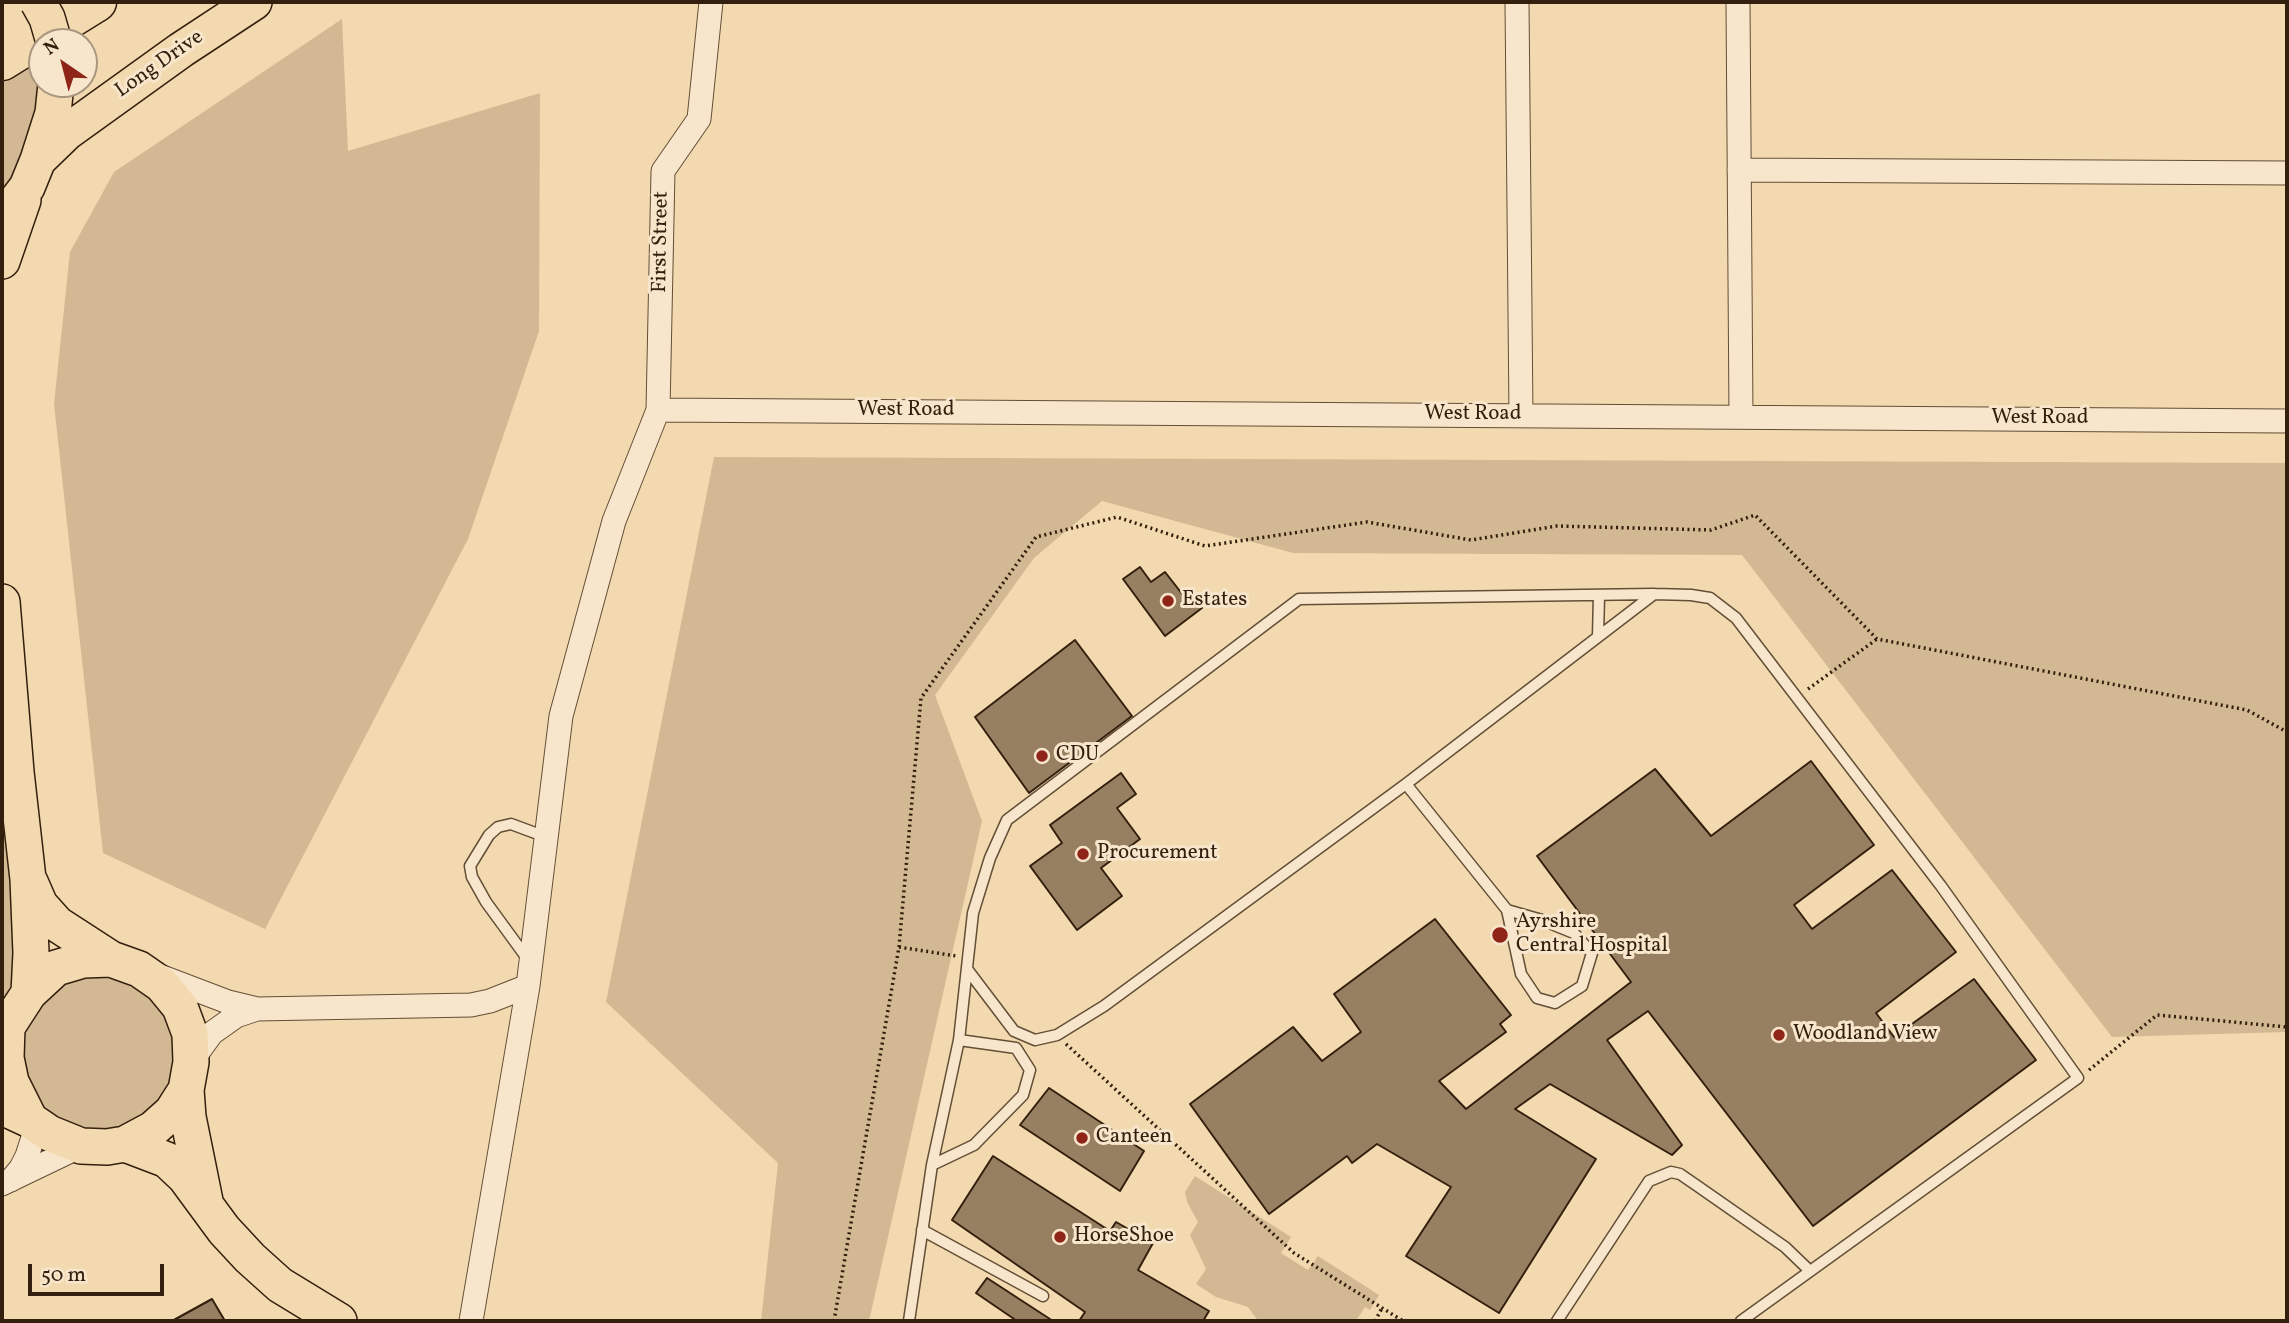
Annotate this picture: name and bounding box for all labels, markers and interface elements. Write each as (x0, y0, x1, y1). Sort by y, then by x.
street label: Long Drive (111, 26, 209, 104)
north arrow (28, 28, 98, 98)
text: N (39, 33, 65, 62)
street label: First Street (649, 191, 675, 293)
street label: West Road (857, 398, 955, 424)
street label: West Road (1424, 402, 1522, 428)
street label: West Road (1991, 406, 2089, 432)
place label: Estates (1182, 588, 1247, 614)
marker: Estates (1160, 593, 1176, 609)
place label: CDU (1056, 743, 1099, 769)
marker: CDU (1034, 748, 1050, 764)
place label: Procurement (1097, 841, 1218, 867)
marker: Procurement (1075, 846, 1091, 862)
place label: Ayrshire Central Hospital (1516, 910, 1668, 960)
marker: Ayrshire Central Hospital (1490, 925, 1510, 945)
place label: Woodland View (1793, 1022, 1938, 1048)
marker: Woodland View (1771, 1027, 1787, 1043)
place label: Canteen (1096, 1125, 1172, 1151)
marker: Canteen (1074, 1130, 1090, 1146)
place label: HorseShoe (1074, 1224, 1174, 1250)
marker: HorseShoe (1052, 1229, 1068, 1245)
scale bar (32, 1250, 168, 1294)
text: 50 m (41, 1261, 86, 1290)

